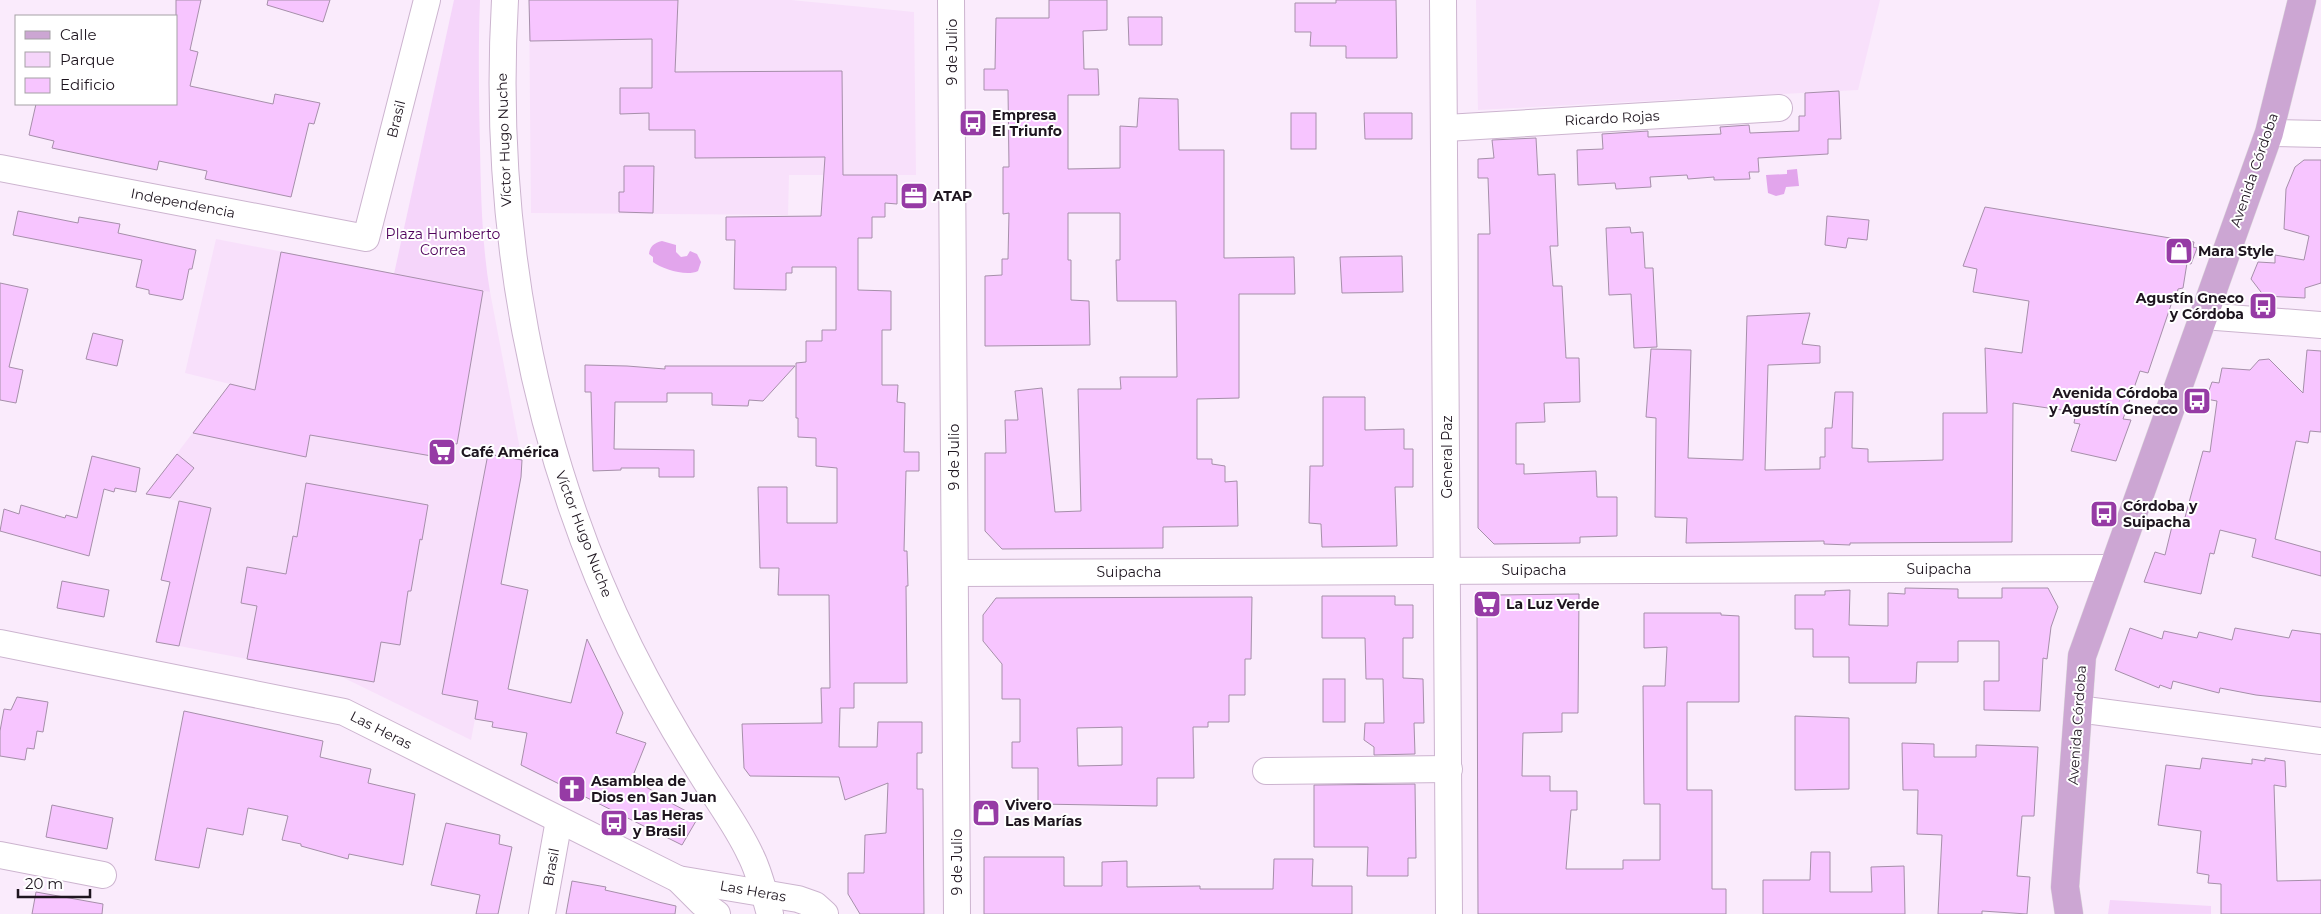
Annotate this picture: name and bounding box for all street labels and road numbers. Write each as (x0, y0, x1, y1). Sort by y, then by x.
street label: 9 de Julio (943, 19, 961, 85)
street label: Víctor Hugo Nuche (493, 73, 515, 207)
street label: Brasil (383, 98, 409, 140)
street label: Ricardo Rojas (1564, 107, 1660, 129)
street label: Avenida Córdoba (2226, 110, 2282, 230)
street label: Independencia (129, 184, 237, 222)
street label: General Paz (1438, 415, 1456, 499)
street label: 9 de Julio (945, 424, 963, 490)
street label: Víctor Hugo Nuche (552, 468, 616, 600)
street label: Suipacha (1907, 560, 1972, 578)
street label: Suipacha (1502, 561, 1567, 579)
street label: Suipacha (1097, 563, 1162, 581)
street label: Avenida Córdoba (2064, 665, 2090, 785)
street label: Las Heras (347, 707, 415, 753)
street label: 9 de Julio (948, 829, 966, 895)
street label: Brasil (539, 847, 563, 887)
street label: Las Heras (718, 876, 788, 906)

